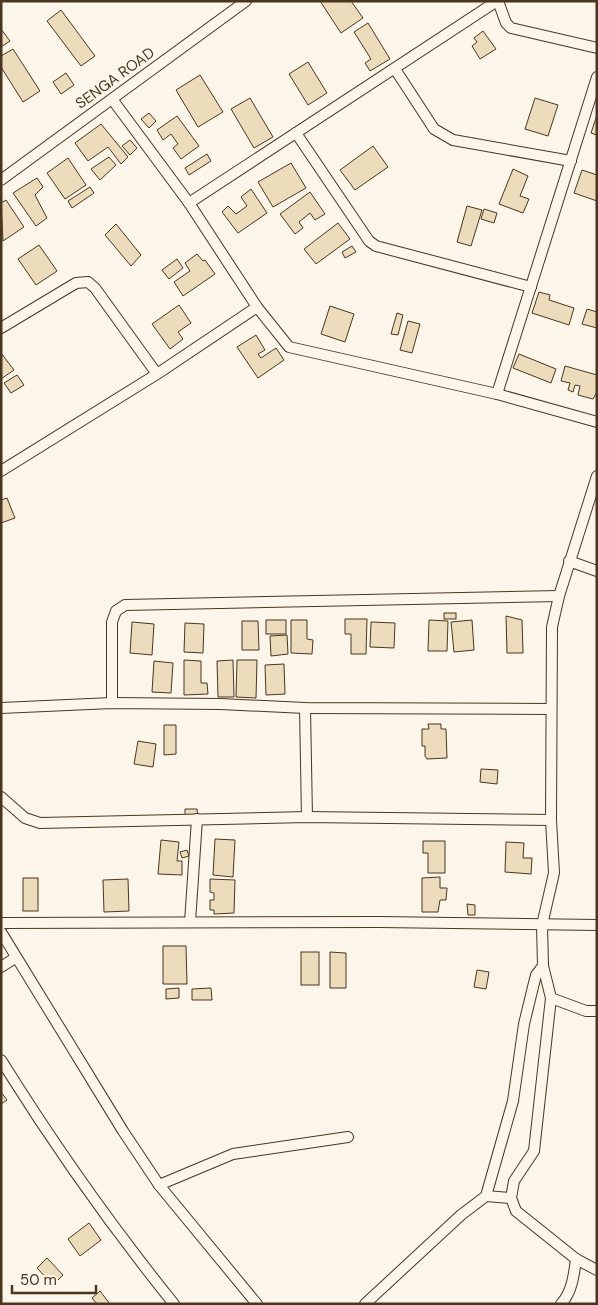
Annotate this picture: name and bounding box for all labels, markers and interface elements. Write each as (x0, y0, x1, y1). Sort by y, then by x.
street label: SENGA ROAD (72, 43, 158, 113)
scale bar (12, 1262, 96, 1294)
text: 50 m (20, 1270, 57, 1290)

